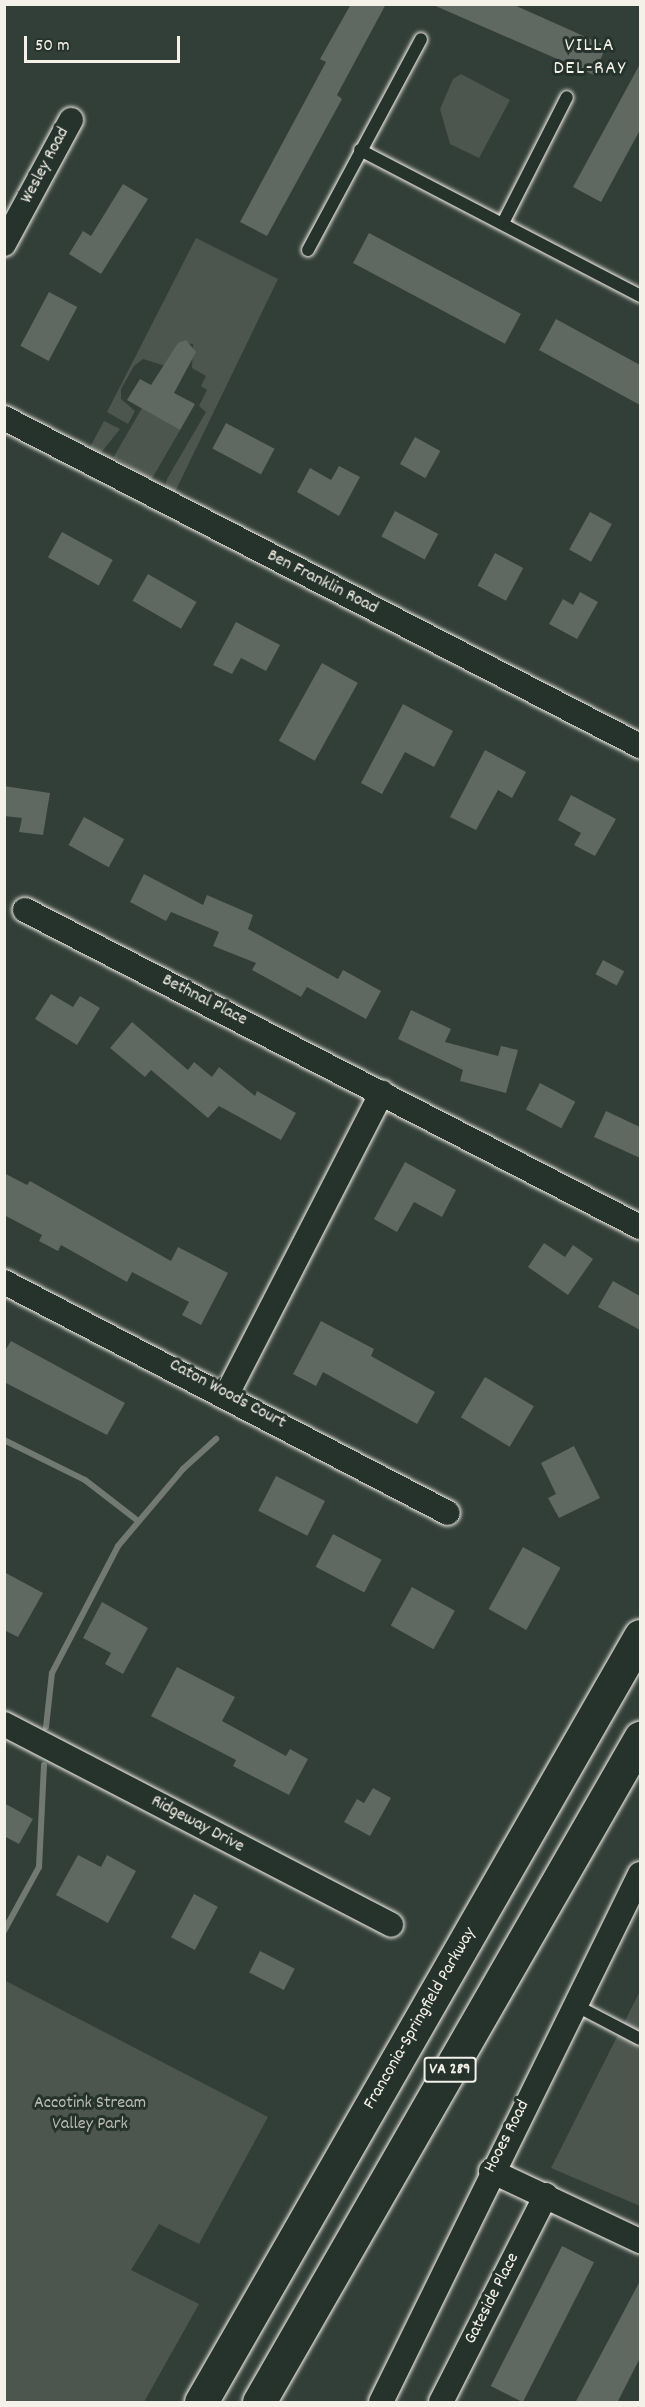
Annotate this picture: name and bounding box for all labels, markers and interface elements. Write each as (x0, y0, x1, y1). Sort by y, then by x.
scale bar (27, 24, 183, 62)
text: 50 m (35, 34, 70, 59)
district label: VILLA DEL-RAY (554, 35, 626, 82)
street label: Wesley Road (17, 124, 75, 208)
street label: Ben Franklin Road (263, 546, 381, 620)
street label: Bethnal Place (158, 970, 250, 1032)
street label: Caton Woods Court (165, 1355, 289, 1435)
street label: Ridgeway Drive (147, 1791, 247, 1859)
street label: Franconia-Springfield Parkway (360, 1924, 482, 2114)
road number: VA 289 (423, 2057, 477, 2083)
park label: Accotink Stream Valley Park (34, 2094, 146, 2136)
street label: Hooes Road (481, 2097, 535, 2177)
street label: Gateside Place (461, 2250, 525, 2348)

